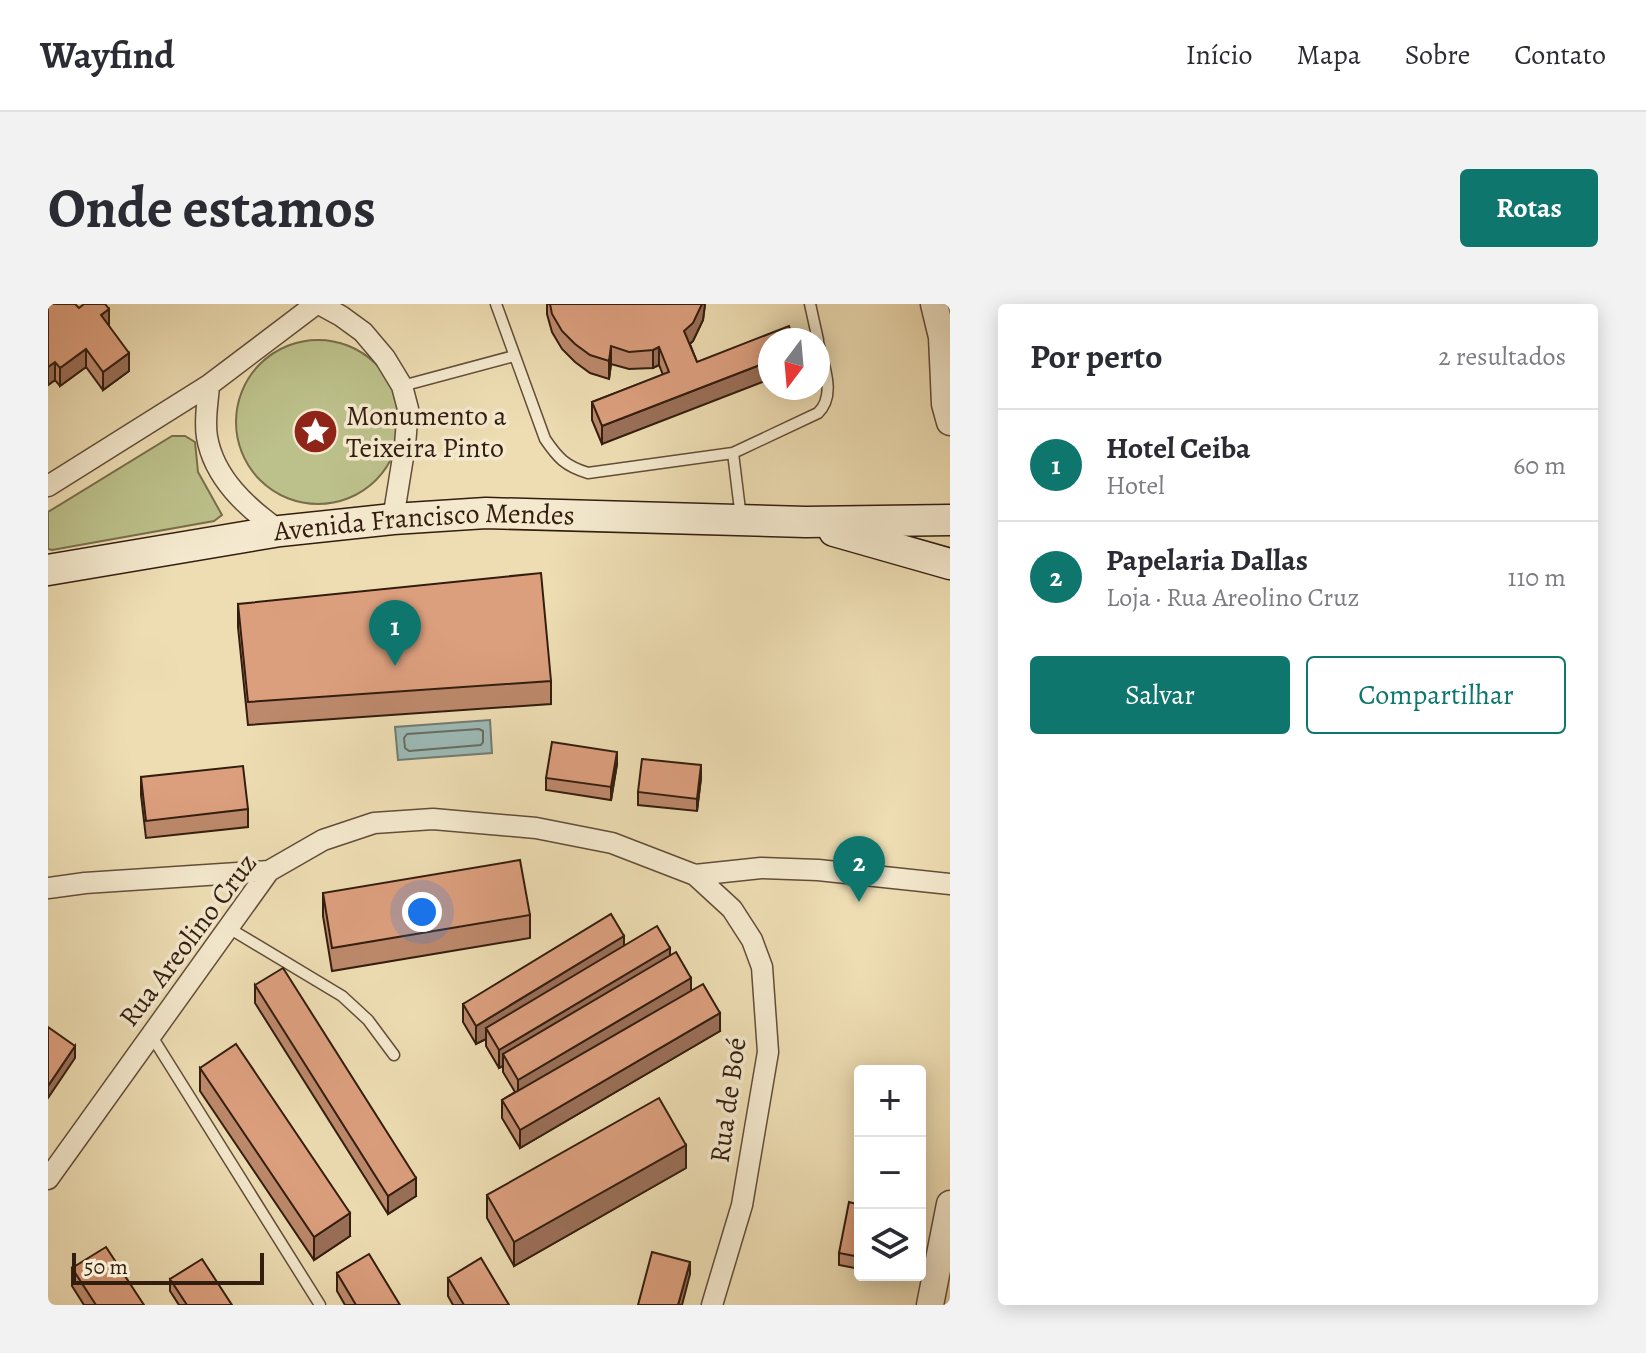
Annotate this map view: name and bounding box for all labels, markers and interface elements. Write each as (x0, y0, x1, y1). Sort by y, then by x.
text: Wayfind (40, 29, 175, 81)
text: Início (1186, 36, 1253, 74)
text: Mapa (1297, 36, 1361, 74)
text: Sobre (1405, 36, 1470, 74)
text: Contato (1514, 36, 1606, 74)
button: Rotas (1460, 169, 1598, 247)
text: Onde estamos (48, 170, 376, 246)
north arrow (758, 328, 830, 400)
text: Por perto (1030, 333, 1163, 380)
text: 2 resultados (1438, 339, 1566, 374)
place label: Monumento a Teixeira Pinto (346, 397, 507, 467)
place icon: Monumento a Teixeira Pinto (291, 408, 339, 456)
text: Hotel Ceiba (1106, 428, 1251, 468)
text: 1 (1051, 448, 1061, 483)
text: 60 m (1513, 448, 1566, 483)
text: Hotel (1106, 468, 1165, 503)
street label: Avenida Francisco Mendes (271, 494, 575, 551)
text: Papelaria Dallas (1106, 540, 1308, 580)
text: 2 (1050, 560, 1062, 595)
text: 110 m (1508, 560, 1566, 595)
text: Loja · Rua Areolino Cruz (1106, 580, 1359, 615)
pin: 1 (369, 600, 421, 666)
button: Salvar (1030, 656, 1290, 734)
button: Compartilhar (1306, 656, 1566, 734)
pin: 2 (833, 836, 885, 902)
street label: Rua Areolino Cruz (110, 846, 266, 1034)
your location (402, 892, 442, 932)
street label: Rua de Boé (700, 1035, 756, 1165)
map controls (854, 1065, 926, 1281)
button: + (854, 1065, 926, 1137)
button: − (854, 1137, 926, 1209)
button: layers (854, 1209, 926, 1281)
scale bar (72, 1249, 264, 1285)
text: 50 m (84, 1252, 128, 1282)

